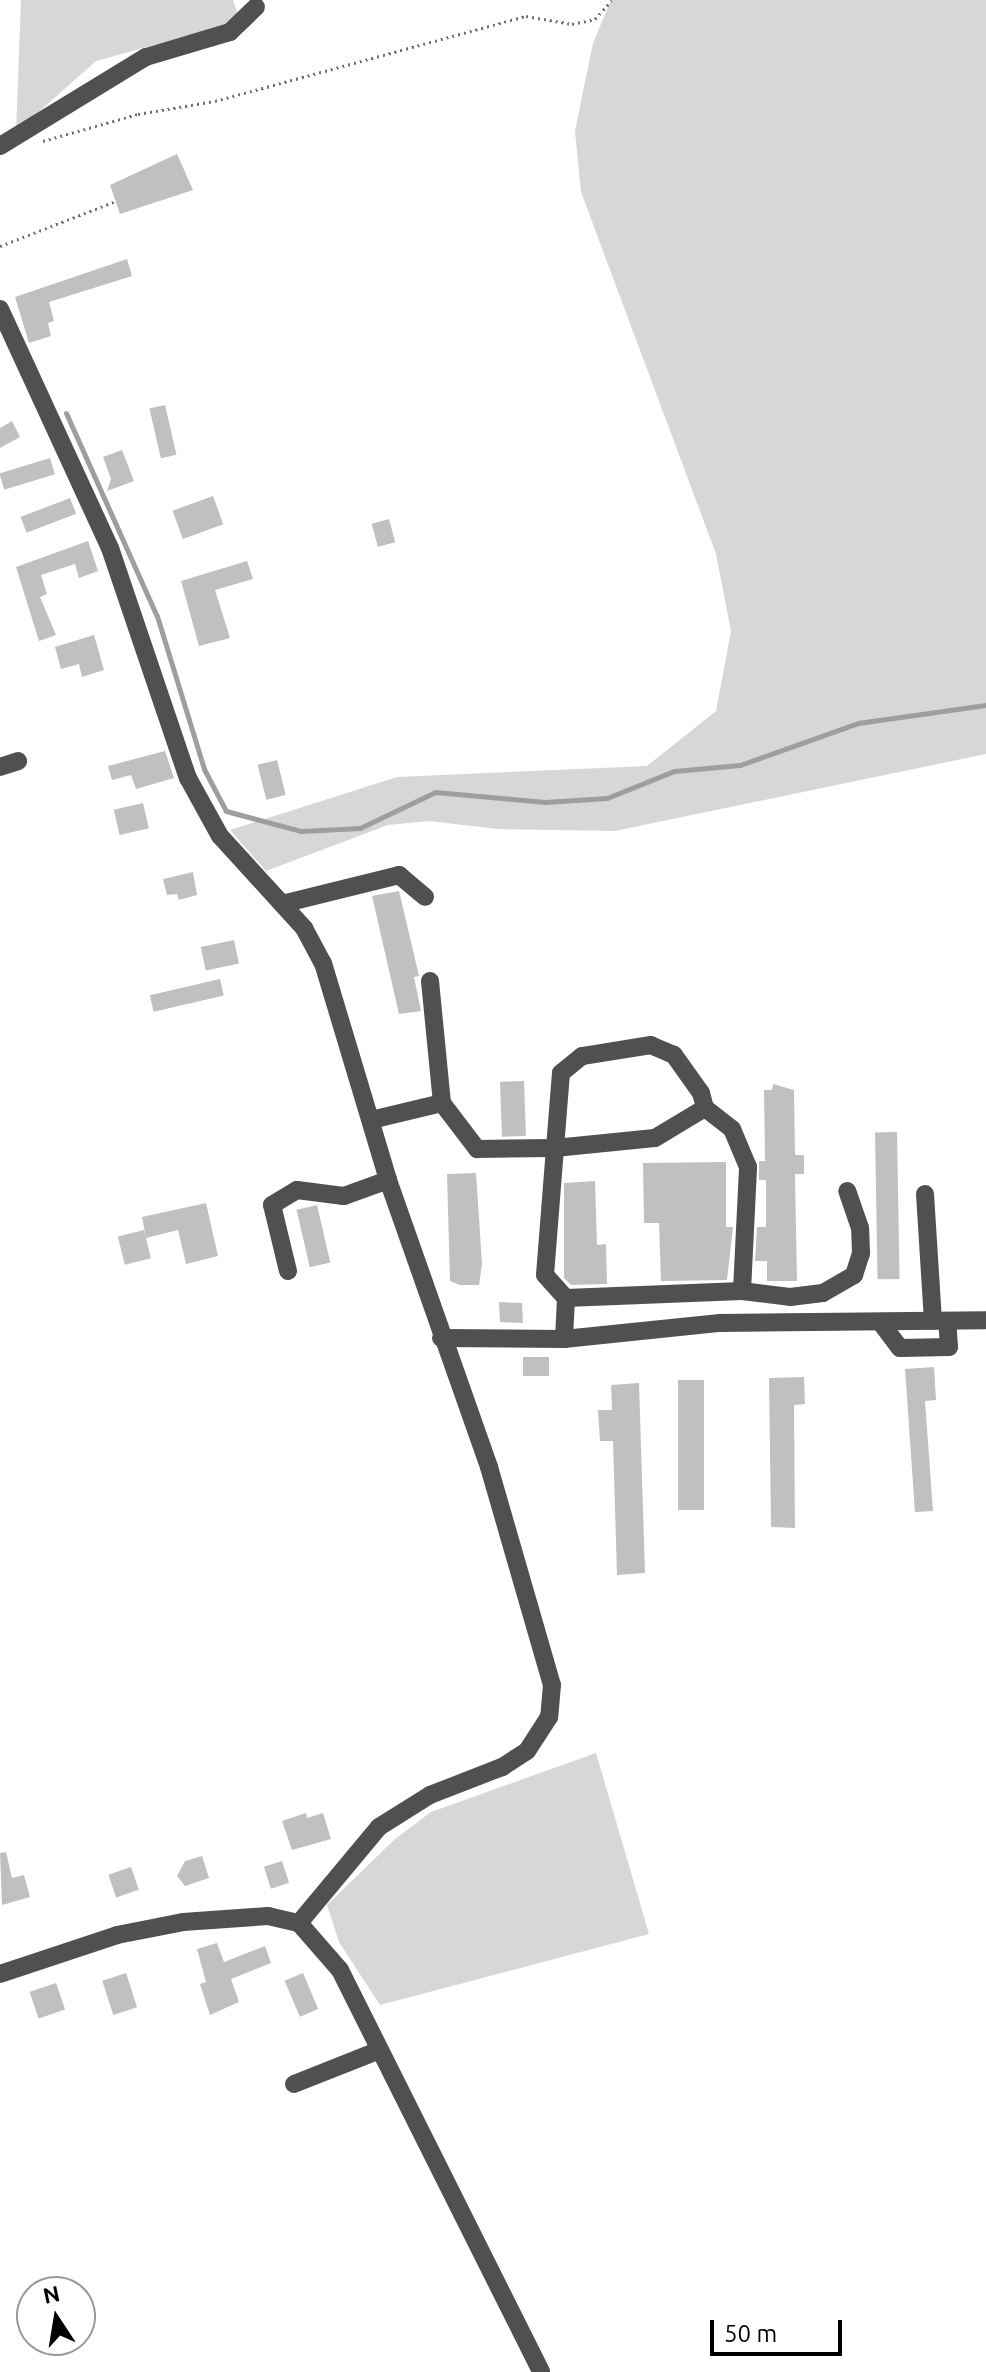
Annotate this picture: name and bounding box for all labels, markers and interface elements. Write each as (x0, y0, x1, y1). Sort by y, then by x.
north arrow (16, 2276, 96, 2356)
text: N (41, 2280, 62, 2308)
scale bar (714, 2304, 846, 2354)
text: 50 m (724, 2320, 777, 2347)

